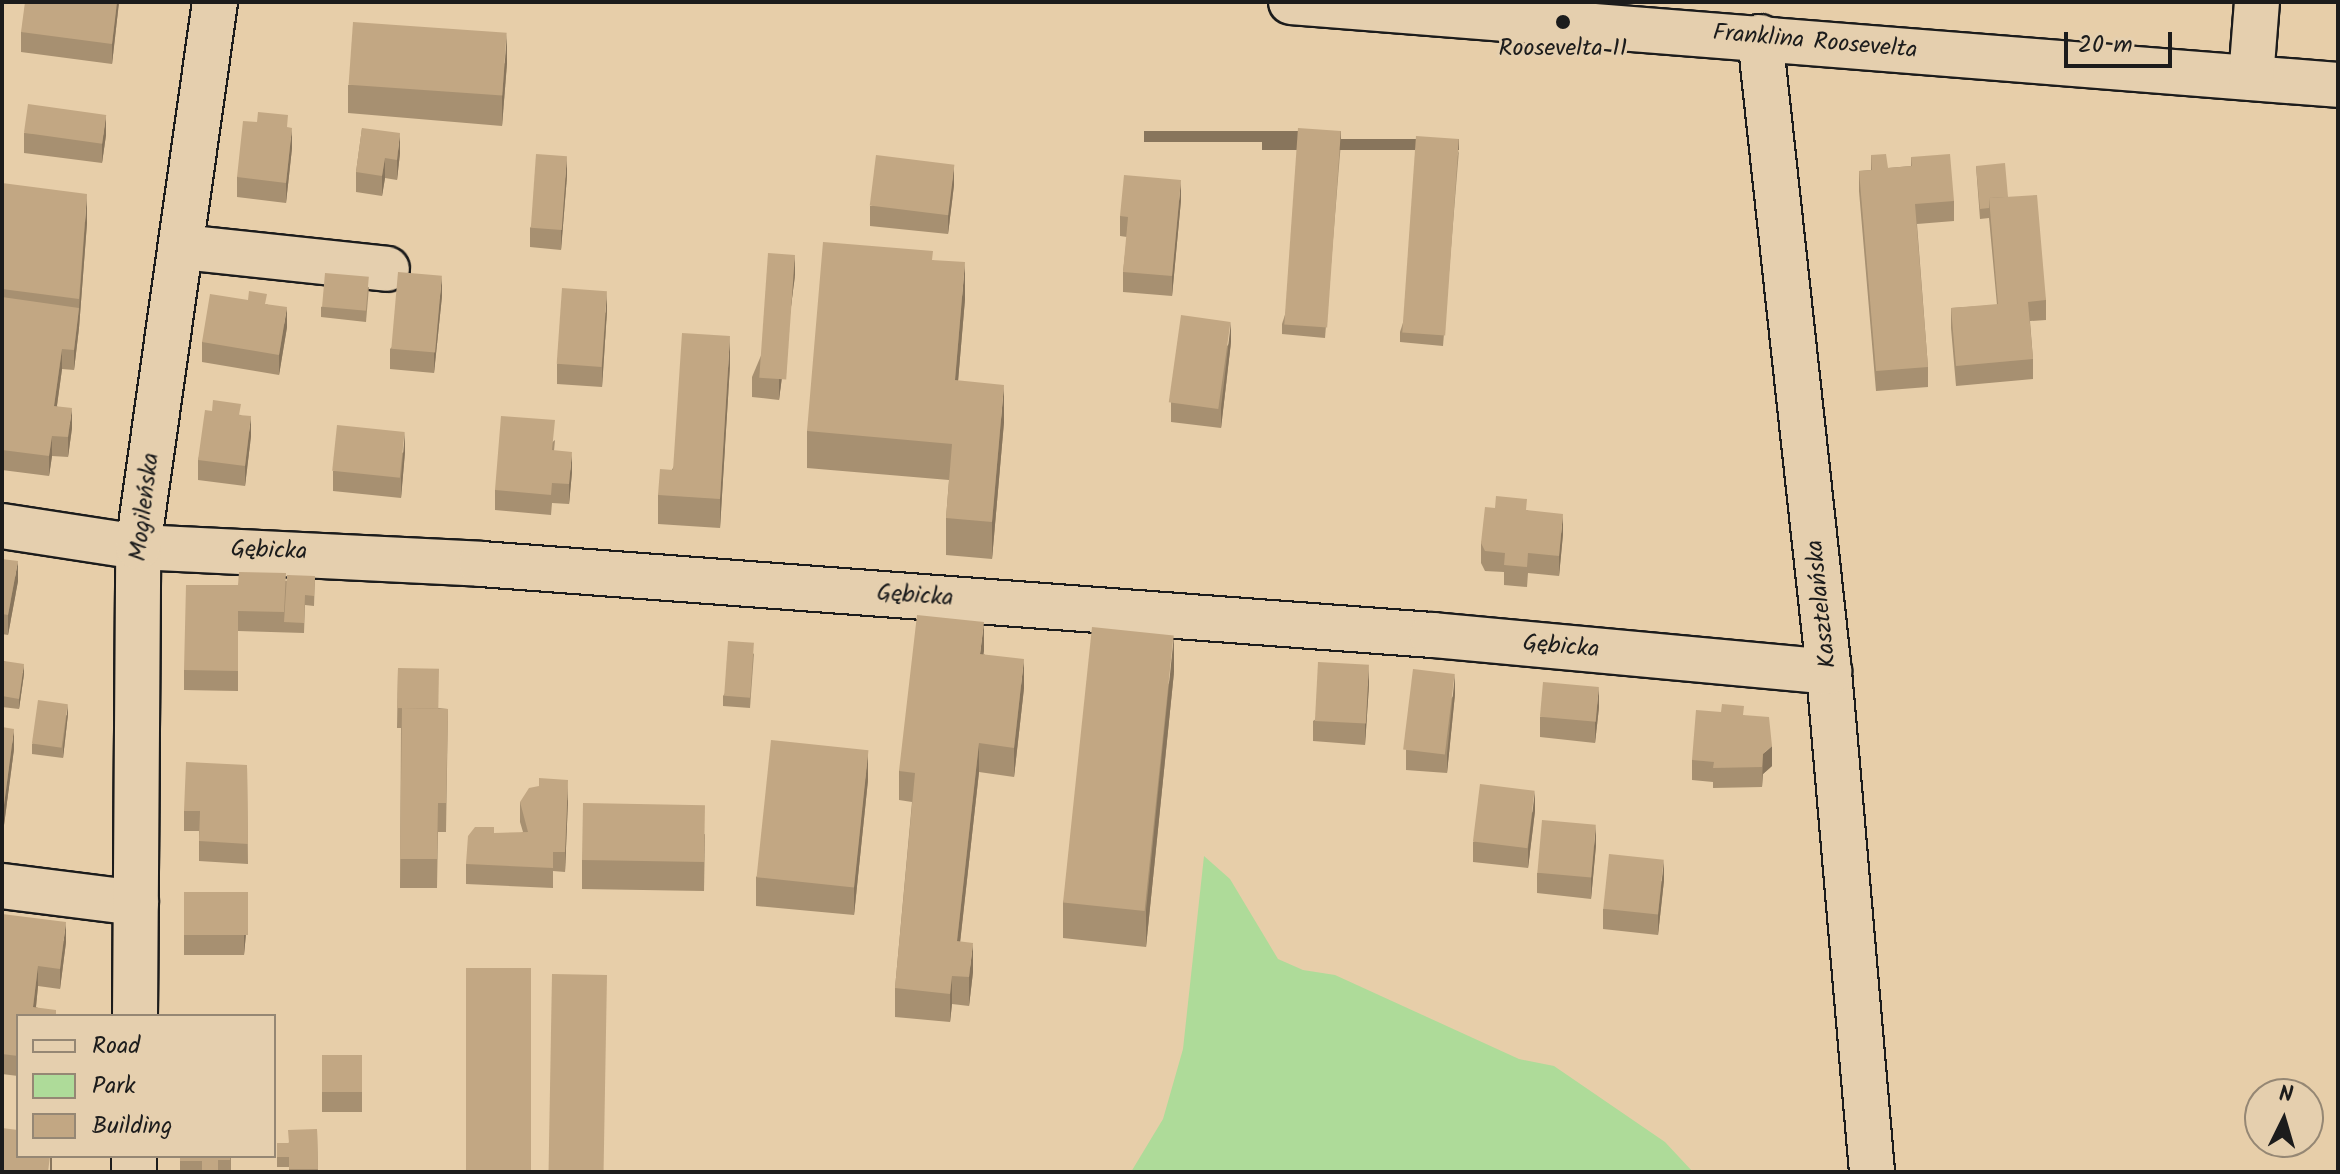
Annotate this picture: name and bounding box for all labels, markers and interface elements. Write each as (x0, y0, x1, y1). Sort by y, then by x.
marker: Roosevelta 11 (1554, 13, 1572, 31)
scale bar (2068, 16, 2176, 66)
street label: Franklina Roosevelta (1712, 19, 1918, 65)
text: 20 m (2078, 26, 2133, 65)
place label: Roosevelta 11 (1499, 35, 1627, 63)
street label: Mogileńska (124, 451, 166, 563)
street label: Gębicka (230, 535, 308, 567)
street label: Kasztelańska (1801, 538, 1843, 670)
street label: Gębicka (876, 579, 954, 613)
street label: Gębicka (1522, 629, 1600, 665)
legend (16, 1014, 276, 1158)
text: Road (92, 1027, 140, 1066)
text: Park (92, 1067, 136, 1106)
north arrow (2244, 1078, 2324, 1158)
text: N (2278, 1078, 2294, 1114)
text: Building (92, 1107, 172, 1146)

